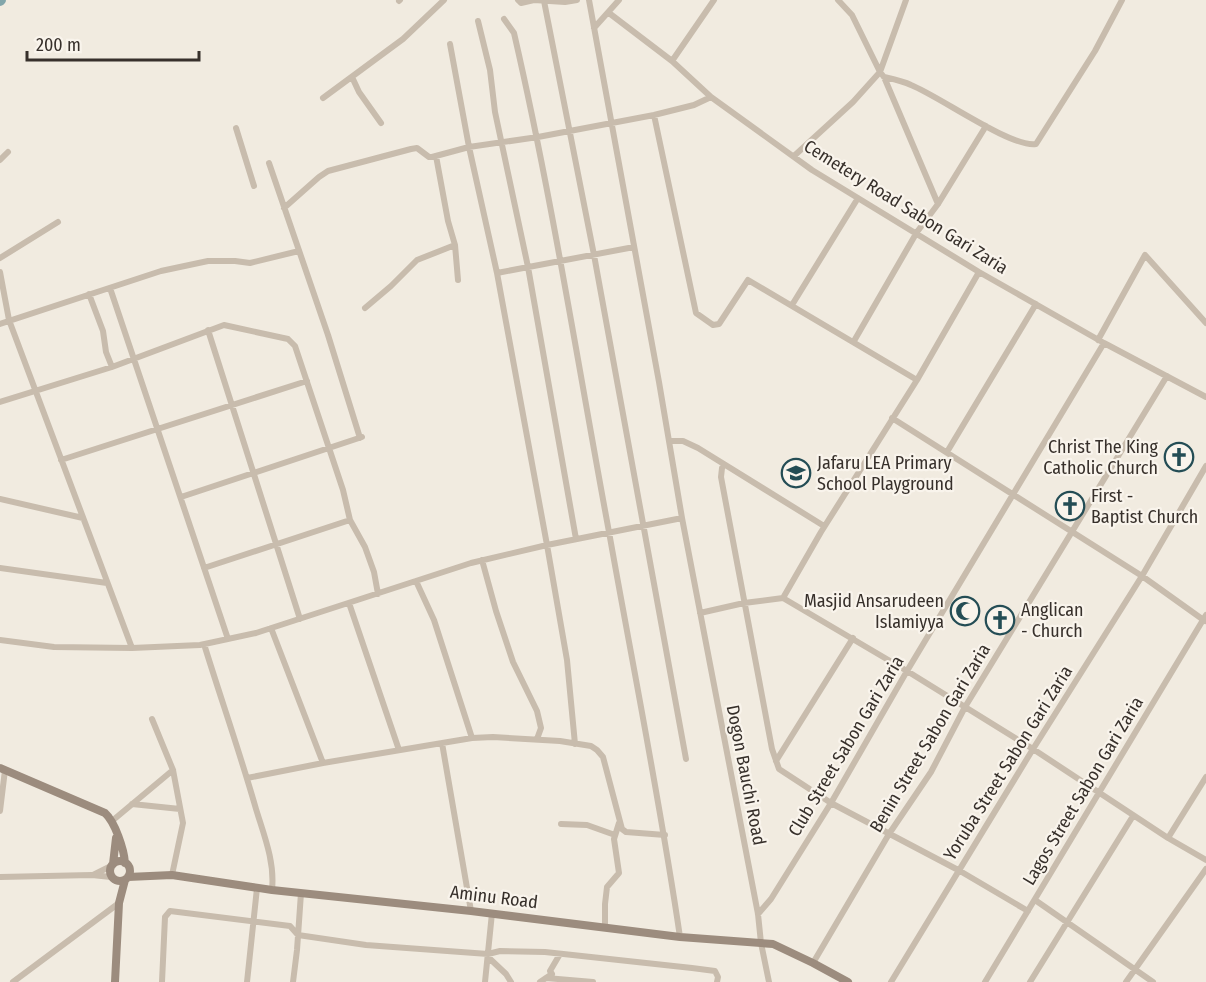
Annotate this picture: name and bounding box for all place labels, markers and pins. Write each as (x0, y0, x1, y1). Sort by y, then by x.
place label: Christ The King Catholic Church (1043, 436, 1159, 479)
church icon: Christ The King Catholic Church (1163, 441, 1195, 473)
place label: Jafaru LEA Primary School Playground (817, 452, 954, 495)
school or university icon: Jafaru LEA Primary School Playground (780, 457, 812, 489)
place label: First - Baptist Church (1091, 485, 1198, 528)
church icon: First - Baptist Church (1054, 490, 1086, 522)
place label: Masjid Ansarudeen Islamiyya (804, 590, 944, 633)
mosque icon: Masjid Ansarudeen Islamiyya (949, 595, 981, 627)
place label: Anglican - Church (1021, 599, 1084, 642)
church icon: Anglican - Church (984, 604, 1016, 636)

